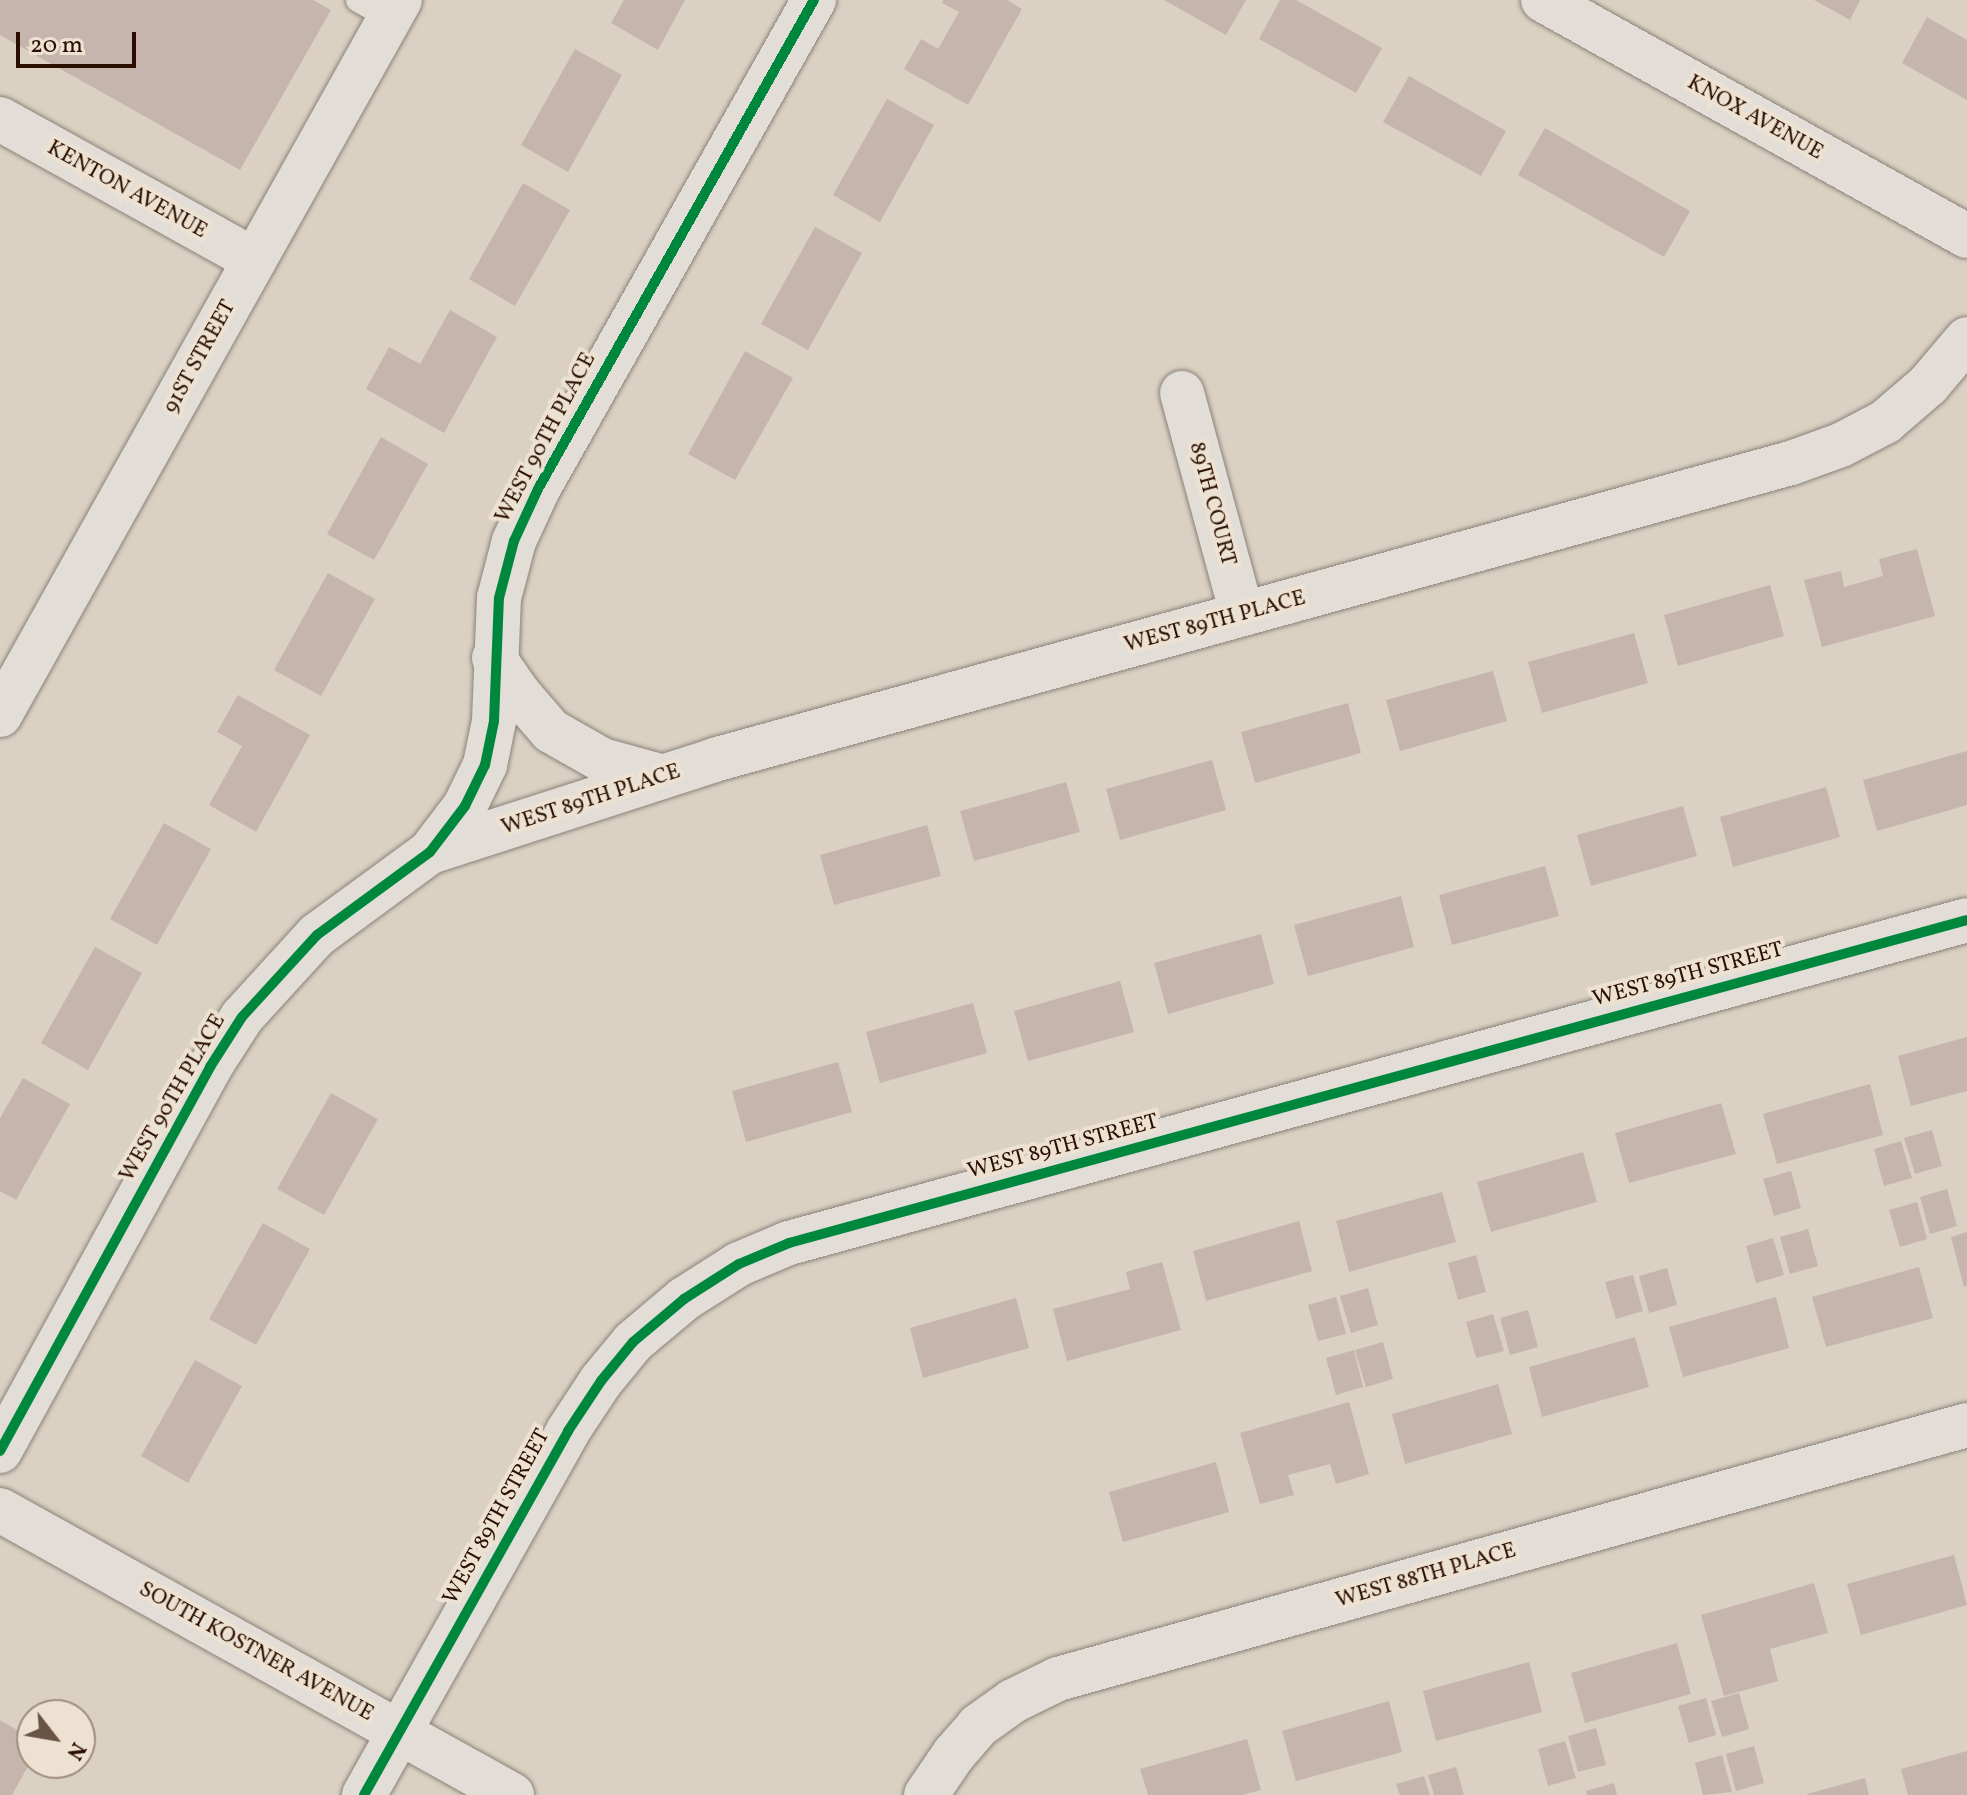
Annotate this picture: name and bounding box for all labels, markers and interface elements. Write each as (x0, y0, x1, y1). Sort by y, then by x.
scale bar (20, 16, 140, 66)
text: 20 m (30, 29, 83, 63)
street label: KNOX AVENUE (1682, 70, 1828, 166)
street label: KENTON AVENUE (42, 135, 212, 245)
street label: 91ST STREET (158, 296, 242, 418)
street label: WEST 90TH PLACE (490, 348, 602, 528)
street label: 89TH COURT (1183, 439, 1241, 569)
street label: WEST 89TH PLACE (1121, 585, 1309, 659)
street label: WEST 89TH PLACE (498, 758, 684, 842)
street label: WEST 89TH STREET (1589, 937, 1787, 1013)
street label: WEST 90TH PLACE (114, 1009, 232, 1187)
street label: WEST 89TH STREET (964, 1109, 1162, 1185)
street label: WEST 89TH STREET (438, 1424, 556, 1610)
street label: WEST 88TH PLACE (1332, 1538, 1520, 1614)
street label: SOUTH KOSTNER AVENUE (134, 1576, 378, 1728)
north arrow (16, 1699, 96, 1779)
text: N (58, 1736, 93, 1765)

